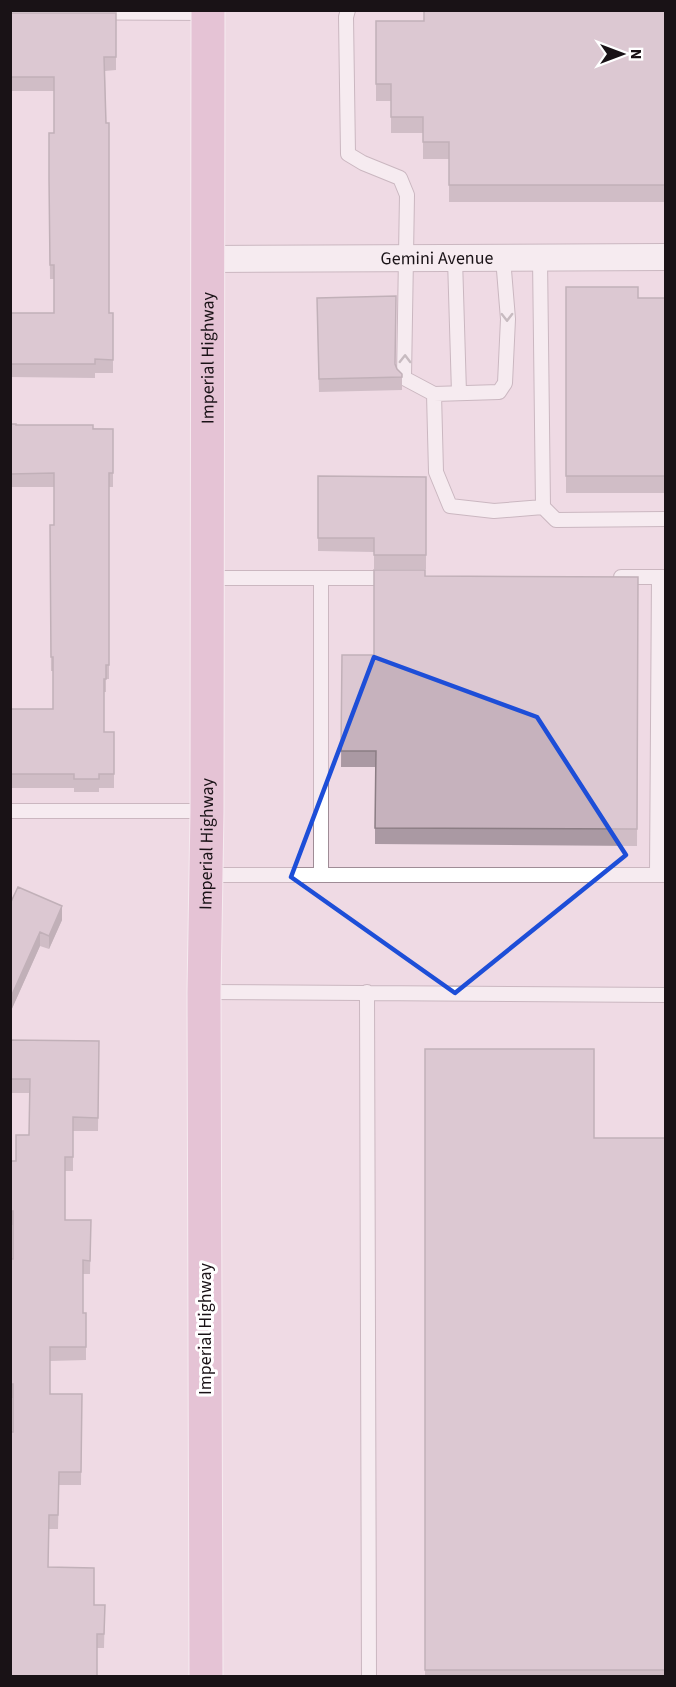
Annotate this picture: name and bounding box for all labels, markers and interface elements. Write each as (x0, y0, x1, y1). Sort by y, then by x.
north arrow (592, 24, 652, 84)
text: N (625, 49, 647, 59)
street label: Gemini Avenue (381, 245, 494, 271)
street label: Imperial Highway (195, 291, 220, 424)
one-way arrow (501, 312, 513, 321)
one-way arrow (398, 355, 411, 364)
street label: Imperial Highway (193, 777, 220, 910)
street label: Imperial Highway (193, 1263, 218, 1395)

